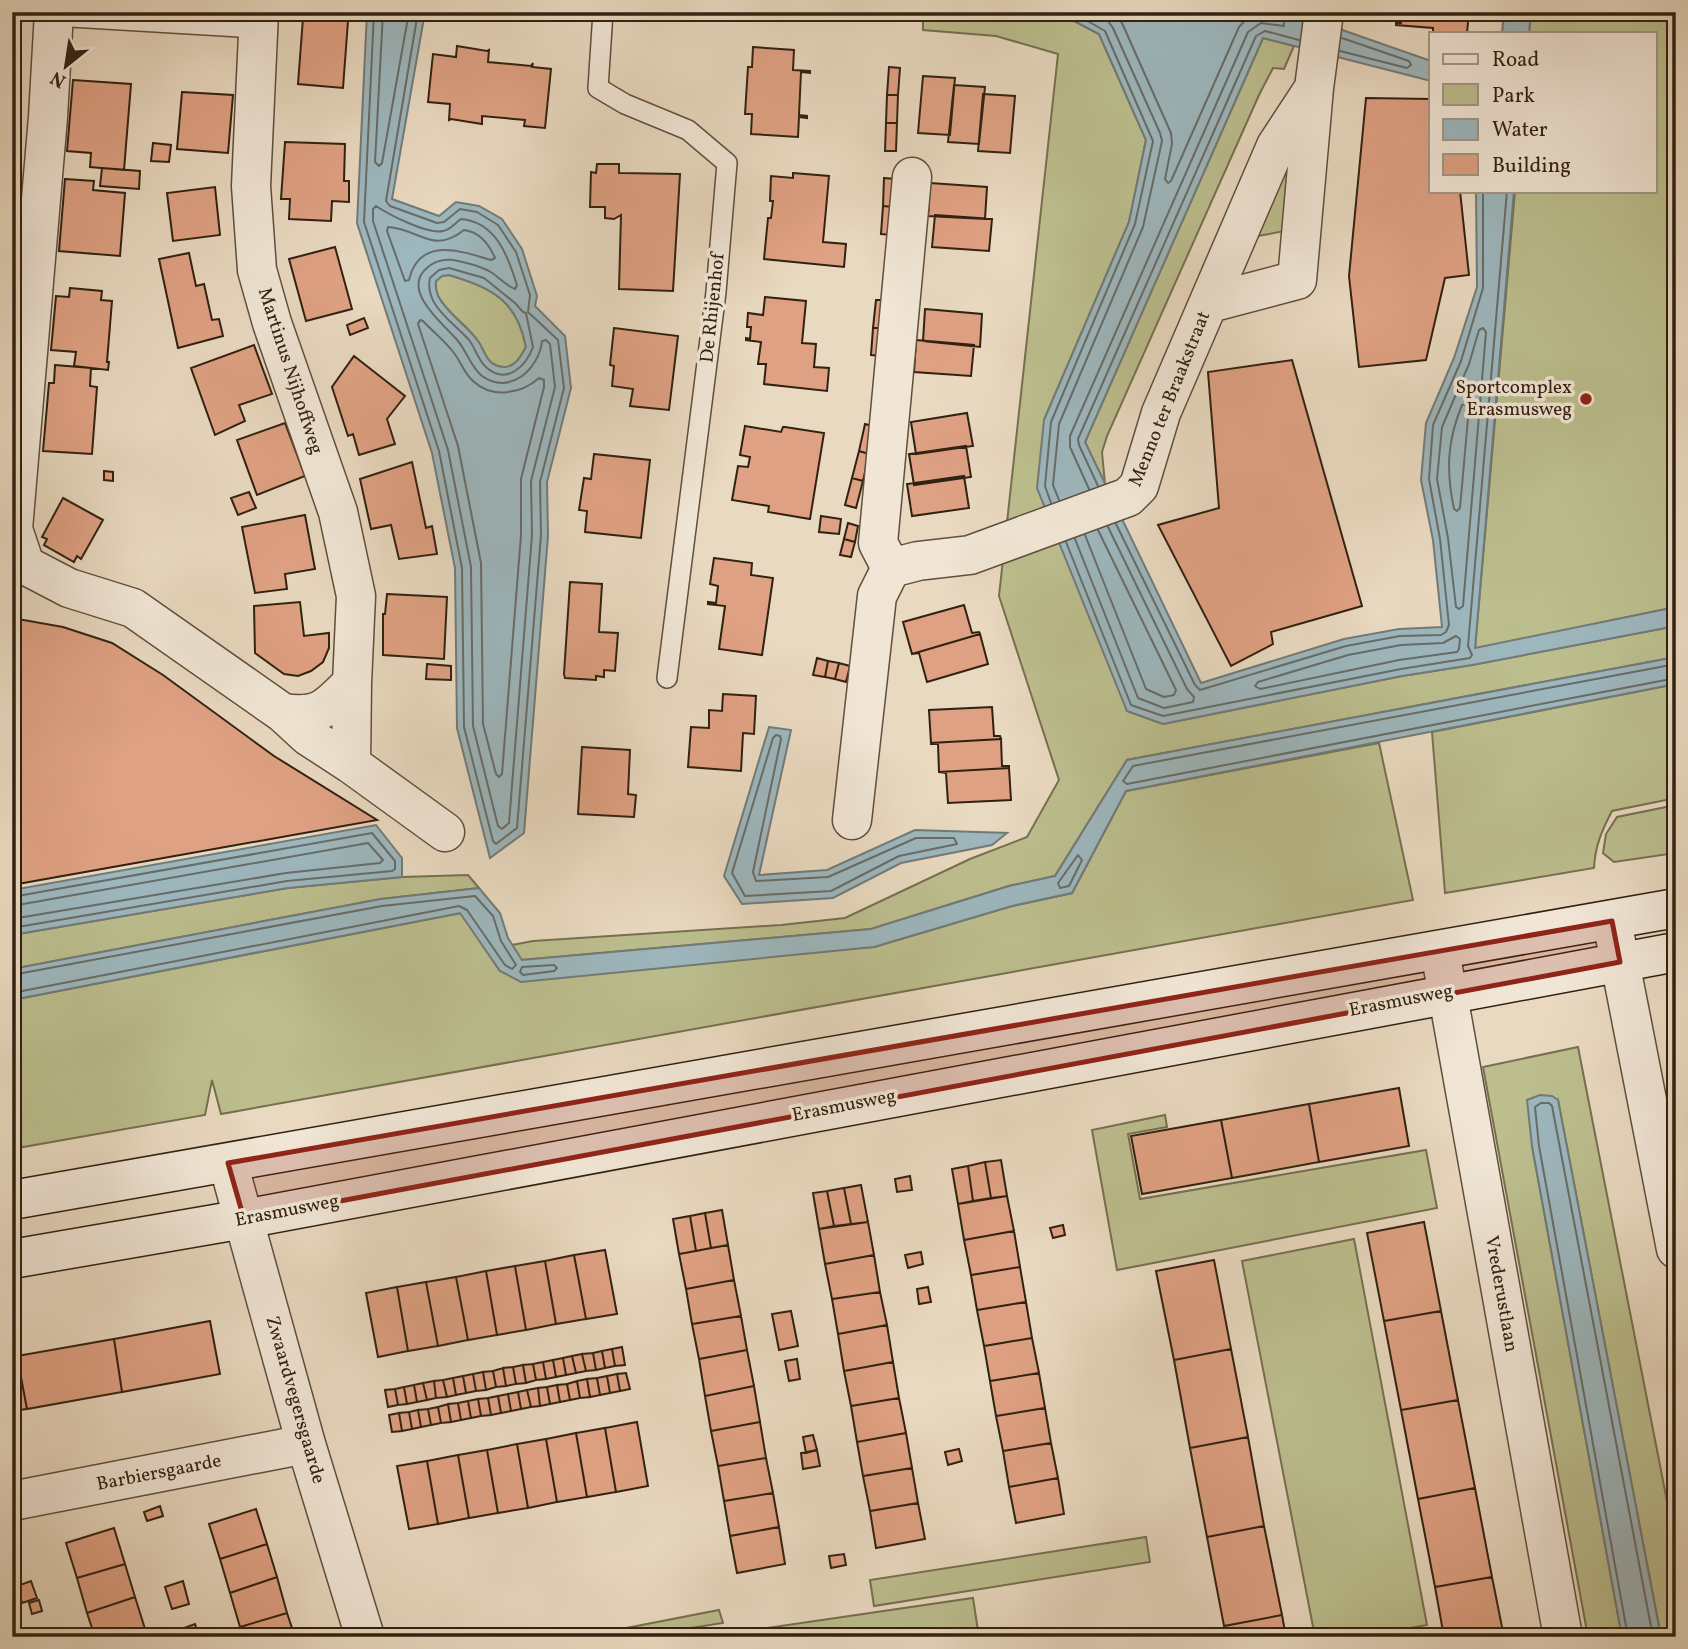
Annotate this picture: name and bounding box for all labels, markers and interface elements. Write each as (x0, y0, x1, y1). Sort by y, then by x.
north arrow (32, 32, 102, 102)
legend (1429, 32, 1656, 192)
text: Road (1492, 46, 1539, 75)
text: N (46, 64, 71, 94)
text: Park (1492, 82, 1535, 111)
text: Water (1492, 116, 1548, 145)
text: Building (1492, 152, 1571, 181)
street label: De Rhijenhof (694, 250, 732, 364)
street label: Martinus Nijhoffweg (251, 284, 329, 458)
street label: Menno ter Braakstraat (1123, 307, 1217, 491)
place label: Sportcomplex Erasmusweg (1455, 375, 1572, 423)
marker: Sportcomplex Erasmusweg (1578, 391, 1594, 407)
street label: Erasmusweg (1347, 978, 1455, 1024)
street label: Erasmusweg (790, 1083, 898, 1129)
street label: Erasmusweg (233, 1188, 341, 1234)
street label: Vrederustlaan (1478, 1234, 1524, 1354)
street label: Zwaardvegersgaarde (259, 1313, 331, 1487)
street label: Barbiersgaarde (94, 1448, 224, 1498)

